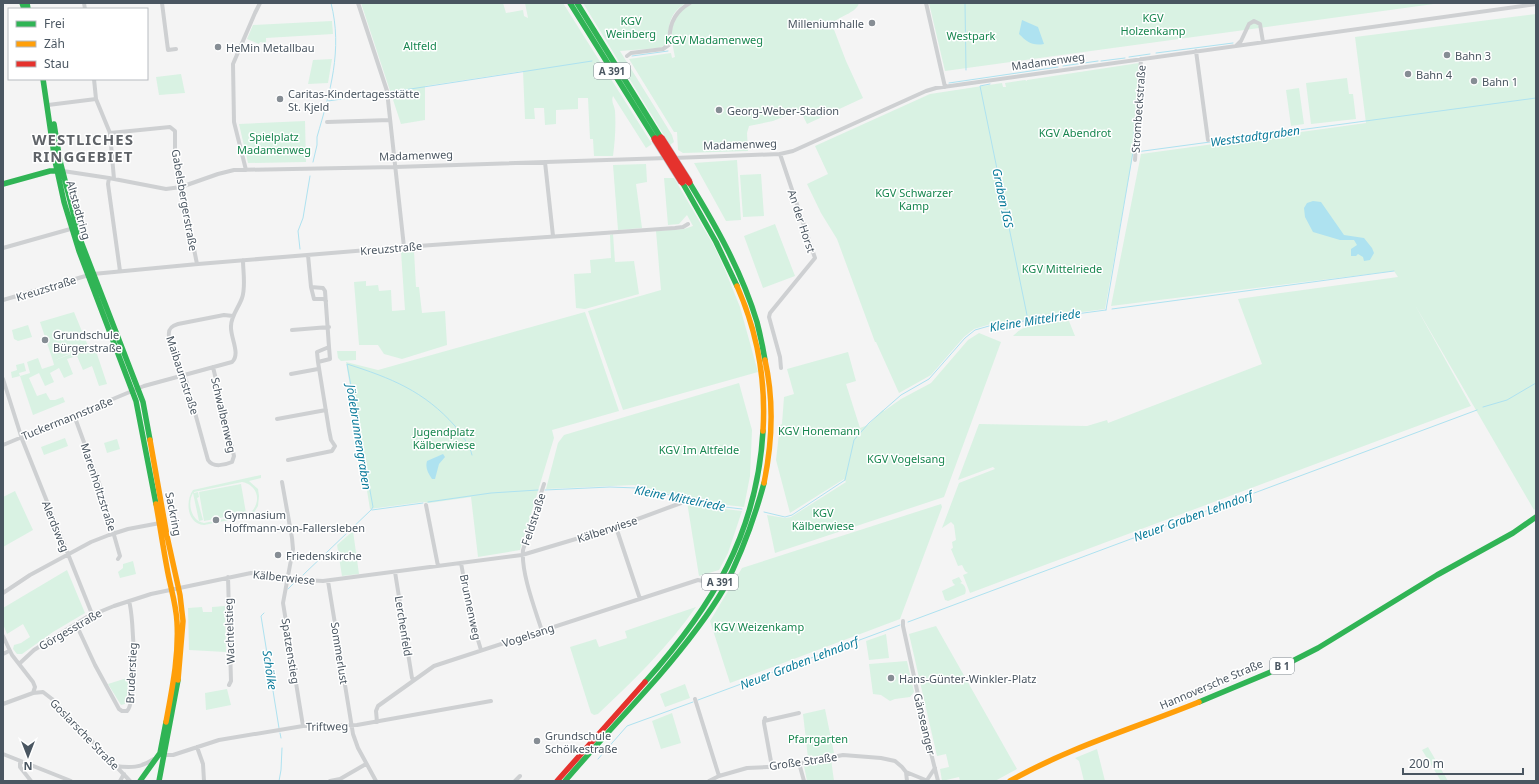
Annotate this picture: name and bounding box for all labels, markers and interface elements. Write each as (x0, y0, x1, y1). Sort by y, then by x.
legend (8, 8, 148, 80)
park label: KGV Holzenkamp (1121, 10, 1186, 38)
park label: KGV Weinberg (606, 13, 656, 41)
text: Frei (44, 15, 65, 32)
place label: Milleniumhalle (788, 16, 864, 31)
marker: Milleniumhalle (867, 18, 877, 28)
park label: Westpark (947, 28, 996, 43)
park label: KGV Madamenweg (665, 32, 763, 47)
text: Zäh (44, 35, 65, 52)
park label: Altfeld (403, 38, 437, 53)
place label: HeMin Metallbau (226, 40, 315, 55)
marker: HeMin Metallbau (213, 42, 223, 52)
street label: Madamenweg (1010, 48, 1086, 74)
place label: Bahn 3 (1455, 48, 1491, 63)
marker: Bahn 3 (1442, 50, 1452, 60)
text: Stau (44, 55, 69, 72)
road number: A 391 (594, 63, 630, 79)
street label: Strombeckstraße (1127, 64, 1149, 154)
place label: Bahn 4 (1416, 67, 1453, 82)
marker: Bahn 4 (1403, 69, 1413, 79)
place label: Bahn 1 (1482, 74, 1518, 89)
marker: Bahn 1 (1469, 76, 1479, 86)
place label: Caritas-Kindertagesstätte St. Kjeld (288, 86, 419, 114)
marker: Caritas-Kindertagesstätte St. Kjeld (275, 94, 285, 104)
place label: Georg-Weber-Stadion (727, 103, 839, 118)
marker: Georg-Weber-Stadion (714, 105, 724, 115)
water label: Weststadtgraben (1209, 121, 1301, 151)
park label: KGV Abendrot (1039, 125, 1111, 140)
district label: WESTLICHES RINGGEBIET (32, 129, 134, 166)
park label: Spielplatz Madamenweg (237, 129, 311, 157)
street label: Madamenweg (703, 135, 777, 153)
street label: Madamenweg (379, 146, 453, 164)
street label: Gabelsbergerstraße (169, 148, 201, 252)
water label: Graben IGS (988, 167, 1018, 230)
street label: Altstadtring (63, 179, 95, 241)
park label: KGV Schwarzer Kamp (875, 185, 953, 213)
street label: An der Horst (785, 187, 819, 255)
street label: Kreuzstraße (359, 238, 423, 258)
park label: KGV Mittelriede (1022, 261, 1102, 276)
street label: Kreuzstraße (14, 272, 78, 304)
water label: Kleine Mittelriede (988, 304, 1082, 336)
place label: Grundschule Bürgerstraße (53, 327, 122, 355)
street label: Maibaumstraße (163, 334, 203, 416)
marker: Grundschule Bürgerstraße (40, 335, 50, 345)
street label: Schwalbenweg (208, 376, 240, 454)
water label: Jödebrunnengraben (342, 381, 376, 491)
street label: Tuckermannstraße (19, 393, 115, 443)
park label: KGV Honemann (778, 423, 860, 438)
park label: Jugendplatz Kälberwiese (412, 424, 475, 452)
street label: Marenholtzstraße (78, 441, 120, 533)
park label: KGV Im Altfelde (659, 442, 739, 457)
park label: KGV Vogelsang (867, 451, 945, 466)
water label: Kleine Mittelriede (633, 481, 727, 515)
water label: Neuer Graben Lehndorf (1131, 486, 1257, 545)
street label: Sackring (162, 491, 186, 537)
street label: Feldstraße (517, 491, 549, 547)
street label: Alerdsweg (39, 498, 73, 554)
park label: KGV Kälberwiese (792, 505, 854, 533)
place label: Gymnasium Hoffmann-von-Fallersleben (224, 507, 365, 535)
street label: Kälberwiese (575, 512, 639, 546)
marker: Gymnasium Hoffmann-von-Fallersleben (211, 515, 221, 525)
place label: Friedenskirche (286, 548, 362, 563)
marker: Friedenskirche (273, 550, 283, 560)
street label: Kälberwiese (252, 566, 316, 588)
street label: Brunnenweg (457, 573, 485, 641)
road number: A 391 (702, 574, 738, 590)
street label: Lerchenfeld (392, 595, 416, 657)
street label: Wachtelstieg (220, 598, 238, 664)
street label: Görgesstraße (36, 605, 104, 653)
street label: Spatzenstieg (278, 617, 304, 685)
park label: KGV Weizenkamp (714, 619, 804, 634)
street label: Vogelsang (500, 620, 556, 650)
street label: Sommerlust (328, 621, 352, 685)
water label: Neuer Graben Lehndorf (737, 632, 863, 693)
street label: Bruderstieg (122, 642, 140, 704)
water label: Schölke (258, 649, 282, 691)
street label: Hannoversche Straße (1157, 655, 1265, 713)
road number: B 1 (1270, 658, 1294, 674)
place label: Hans-Günter-Winkler-Platz (899, 671, 1036, 686)
marker: Hans-Günter-Winkler-Platz (886, 673, 896, 683)
street label: Gänseanger (911, 692, 939, 757)
street label: Goslarsche Straße (47, 695, 123, 773)
street label: Triftweg (306, 718, 348, 734)
place label: Grundschule Schölkestraße (545, 728, 618, 756)
park label: Pfarrgarten (788, 731, 848, 746)
north arrow (8, 736, 48, 776)
marker: Grundschule Schölkestraße (532, 736, 542, 746)
street label: Große Straße (768, 749, 838, 773)
scale bar (1403, 750, 1523, 776)
text: 200 m (1409, 755, 1444, 772)
text: N (24, 759, 32, 774)

